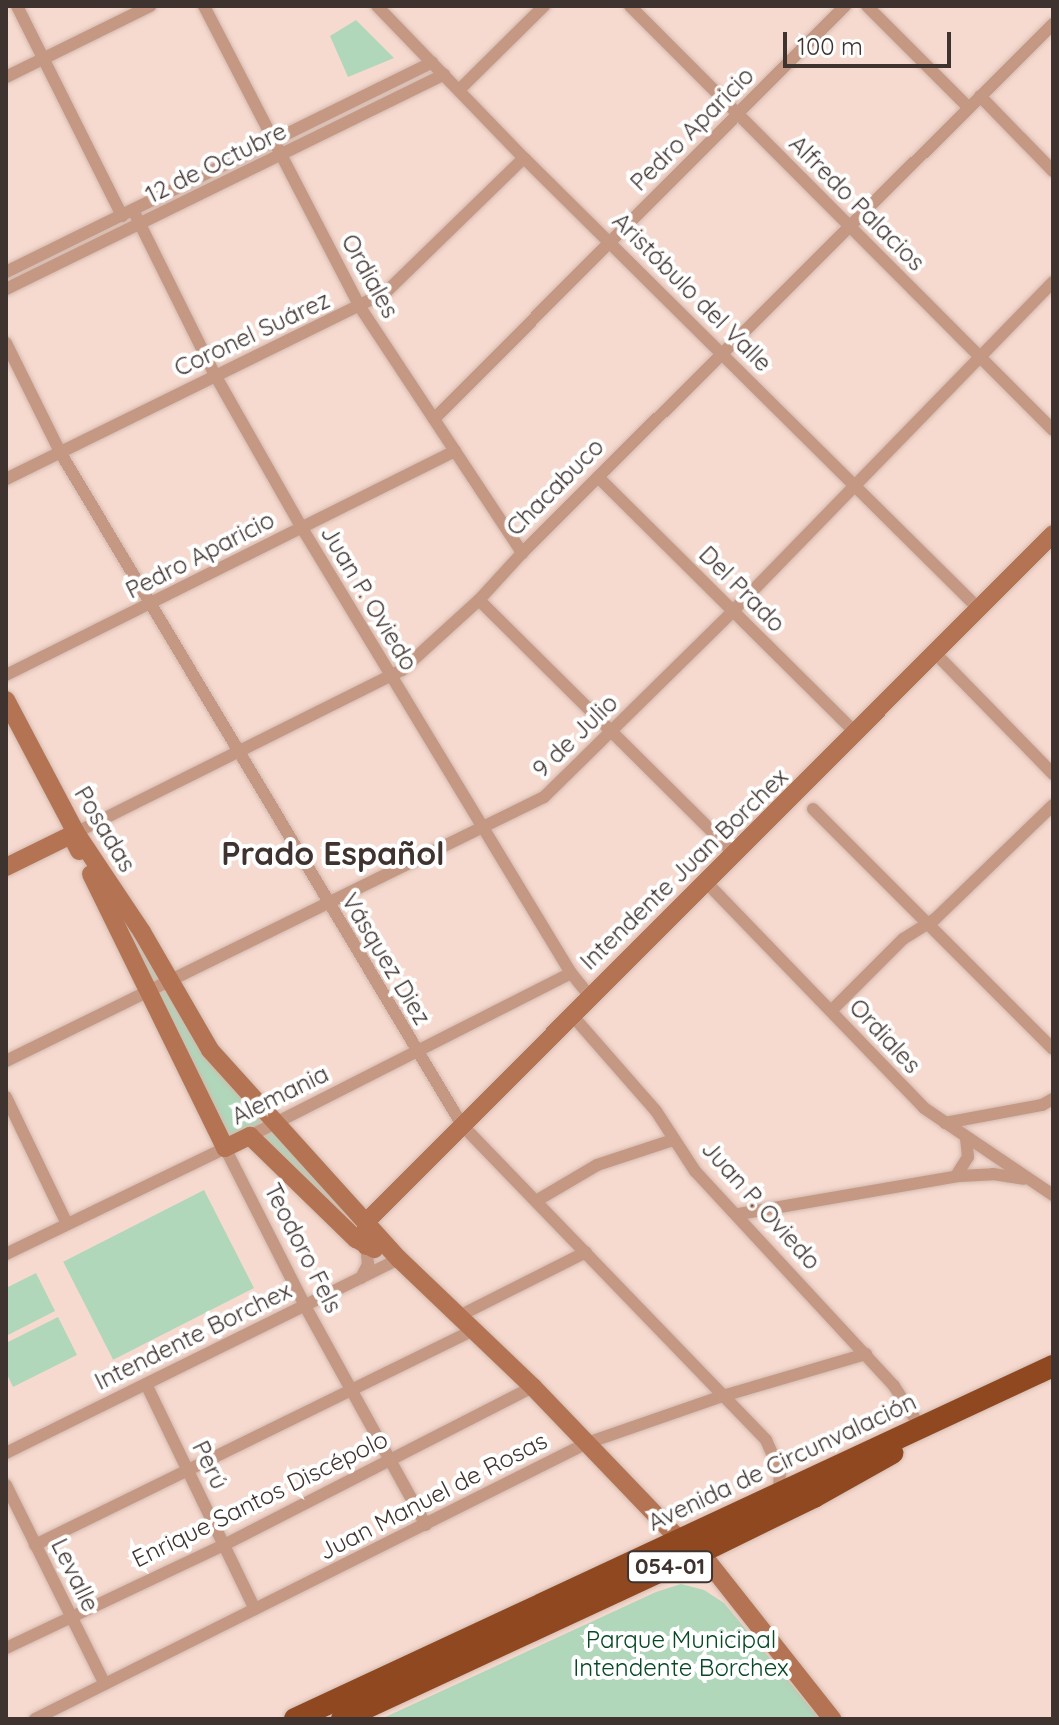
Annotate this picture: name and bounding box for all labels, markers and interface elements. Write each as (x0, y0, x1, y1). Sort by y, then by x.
scale bar (787, 16, 955, 66)
text: 100 m (797, 31, 863, 61)
street label: Pedro Aparicio (624, 61, 760, 197)
street label: 12 de Octubre (141, 117, 291, 209)
street label: Alfredo Palacios (783, 129, 931, 277)
street label: Aristóbulo del Valle (606, 206, 778, 378)
street label: Ordiales (335, 229, 405, 323)
street label: Coronel Suárez (170, 285, 334, 383)
street label: Chacabuco (500, 432, 610, 542)
street label: Pedro Aparicio (121, 505, 279, 605)
street label: Juan P. Oviedo (314, 520, 424, 676)
street label: Del Prado (693, 540, 791, 638)
street label: 9 de Julio (526, 688, 624, 784)
street label: Intendente Juan Borchex (574, 762, 794, 976)
street label: Posadas (68, 781, 142, 877)
district label: Prado Español (221, 834, 445, 872)
street label: Vásquez Diez (335, 888, 437, 1030)
street label: Ordiales (843, 993, 927, 1079)
street label: Alemania (227, 1059, 333, 1131)
street label: Juan P. Oviedo (695, 1134, 827, 1276)
street label: Teodoro Fels (258, 1178, 348, 1318)
street label: Intendente Borchex (90, 1276, 296, 1396)
street label: Avenida de Circunvalación (643, 1387, 921, 1537)
street label: Enrique Santos Discépolo (127, 1424, 393, 1574)
street label: Juan Manuel de Rosas (314, 1426, 552, 1566)
street label: Perú (186, 1436, 234, 1494)
street label: Levalle (45, 1534, 105, 1616)
road number: 054-01 (626, 1549, 714, 1585)
park label: Parque Municipal Intendente Borchex (573, 1626, 789, 1682)

